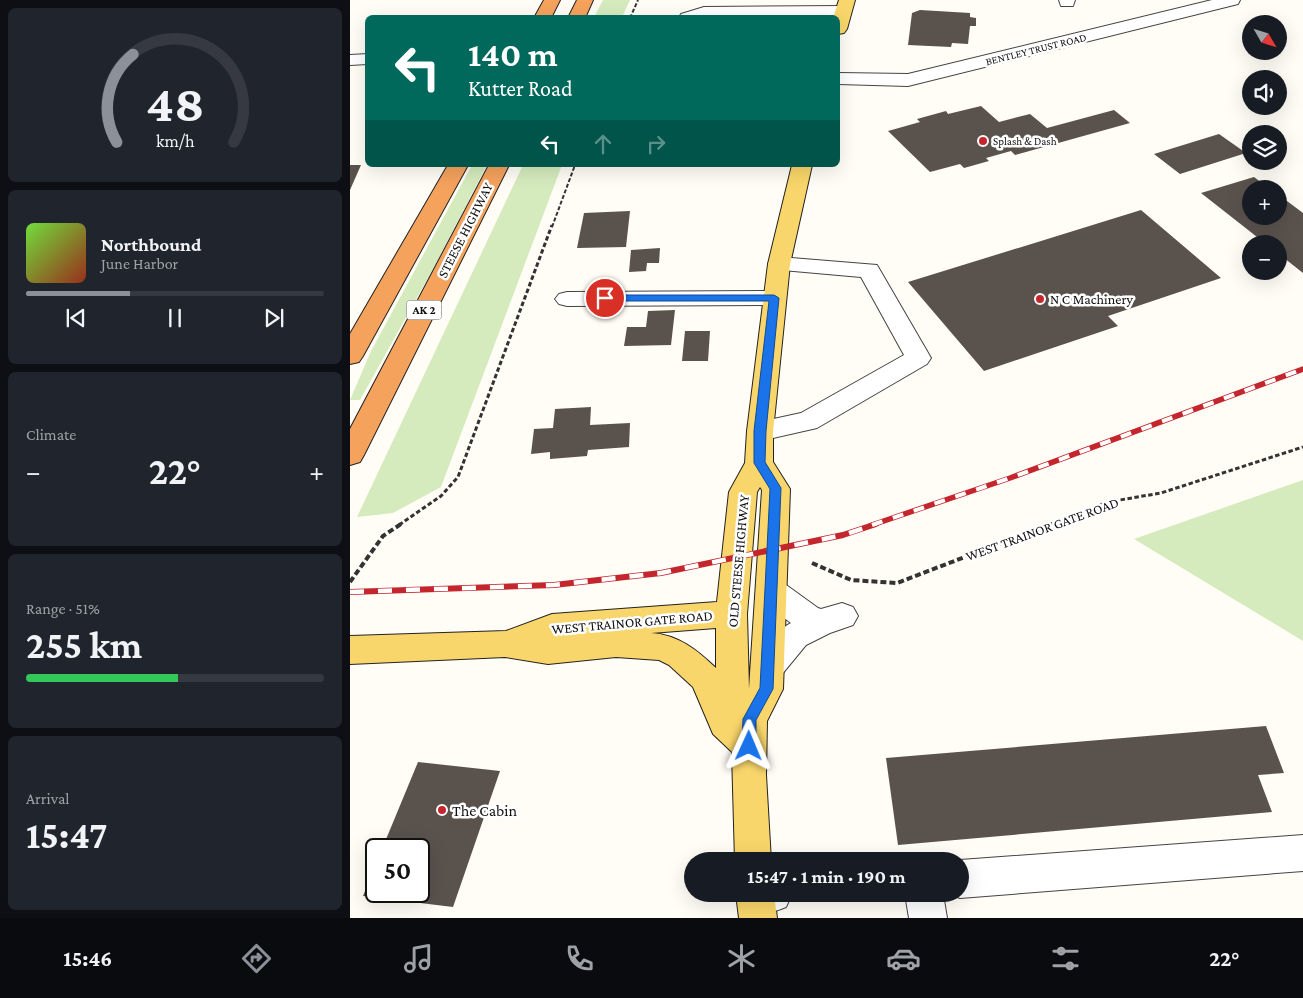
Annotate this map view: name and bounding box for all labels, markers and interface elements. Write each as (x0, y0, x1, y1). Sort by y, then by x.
north arrow (1242, 15, 1288, 60)
map controls (1242, 15, 1287, 280)
street label: BENTLEY TRUST ROAD (984, 31, 1088, 67)
icon: left (385, 35, 450, 100)
text: 140 m (468, 35, 558, 74)
button: sound (1242, 70, 1287, 115)
text: 48 (146, 74, 204, 132)
text: Kutter Road (468, 76, 573, 101)
button: layers (1242, 125, 1287, 170)
icon: left (536, 130, 564, 158)
icon: ahead (589, 130, 617, 158)
icon: right (642, 130, 670, 158)
text: km/h (156, 131, 195, 151)
marker: Splash & Dash (977, 135, 989, 147)
place label: Splash & Dash (993, 135, 1057, 148)
street label: STEESE HIGHWAY (434, 179, 496, 280)
button: + (1242, 180, 1287, 225)
text: Northbound (101, 234, 201, 255)
button: − (1242, 235, 1287, 280)
text: June Harbor (101, 255, 178, 272)
pin (584, 277, 626, 319)
icon: arrive (591, 284, 619, 312)
place label: N C Machinery (1050, 291, 1133, 307)
marker: N C Machinery (1034, 293, 1046, 305)
road number: AK 2 (406, 300, 442, 320)
icon: previous (62, 304, 90, 332)
icon: pause (161, 304, 189, 332)
icon: next (260, 304, 288, 332)
text: Climate (26, 426, 76, 443)
text: 22° (149, 450, 201, 492)
text: − (26, 456, 41, 487)
text: + (309, 456, 324, 487)
street label: OLD STEESE HIGHWAY (724, 493, 752, 628)
street label: WEST TRAINOR GATE ROAD (963, 494, 1121, 564)
text: Range · 51% (26, 600, 100, 617)
street label: WEST TRAINOR GATE ROAD (551, 607, 713, 637)
text: 255 km (26, 624, 142, 666)
position arrow (722, 719, 774, 771)
text: Arrival (26, 790, 70, 807)
place label: The Cabin (452, 802, 518, 819)
marker: The Cabin (436, 804, 448, 816)
text: 15:47 (26, 814, 107, 856)
speed limit sign: 50 (365, 838, 430, 903)
text: 15:47 · 1 min · 190 m (747, 866, 906, 887)
icon: directions (239, 941, 274, 976)
icon: music (401, 941, 436, 976)
icon: phone (562, 941, 597, 976)
icon: climate (724, 941, 759, 976)
icon: car (886, 941, 921, 976)
icon: filters (1048, 941, 1083, 976)
text: 15:46 (63, 946, 112, 971)
text: 22° (1209, 946, 1240, 971)

